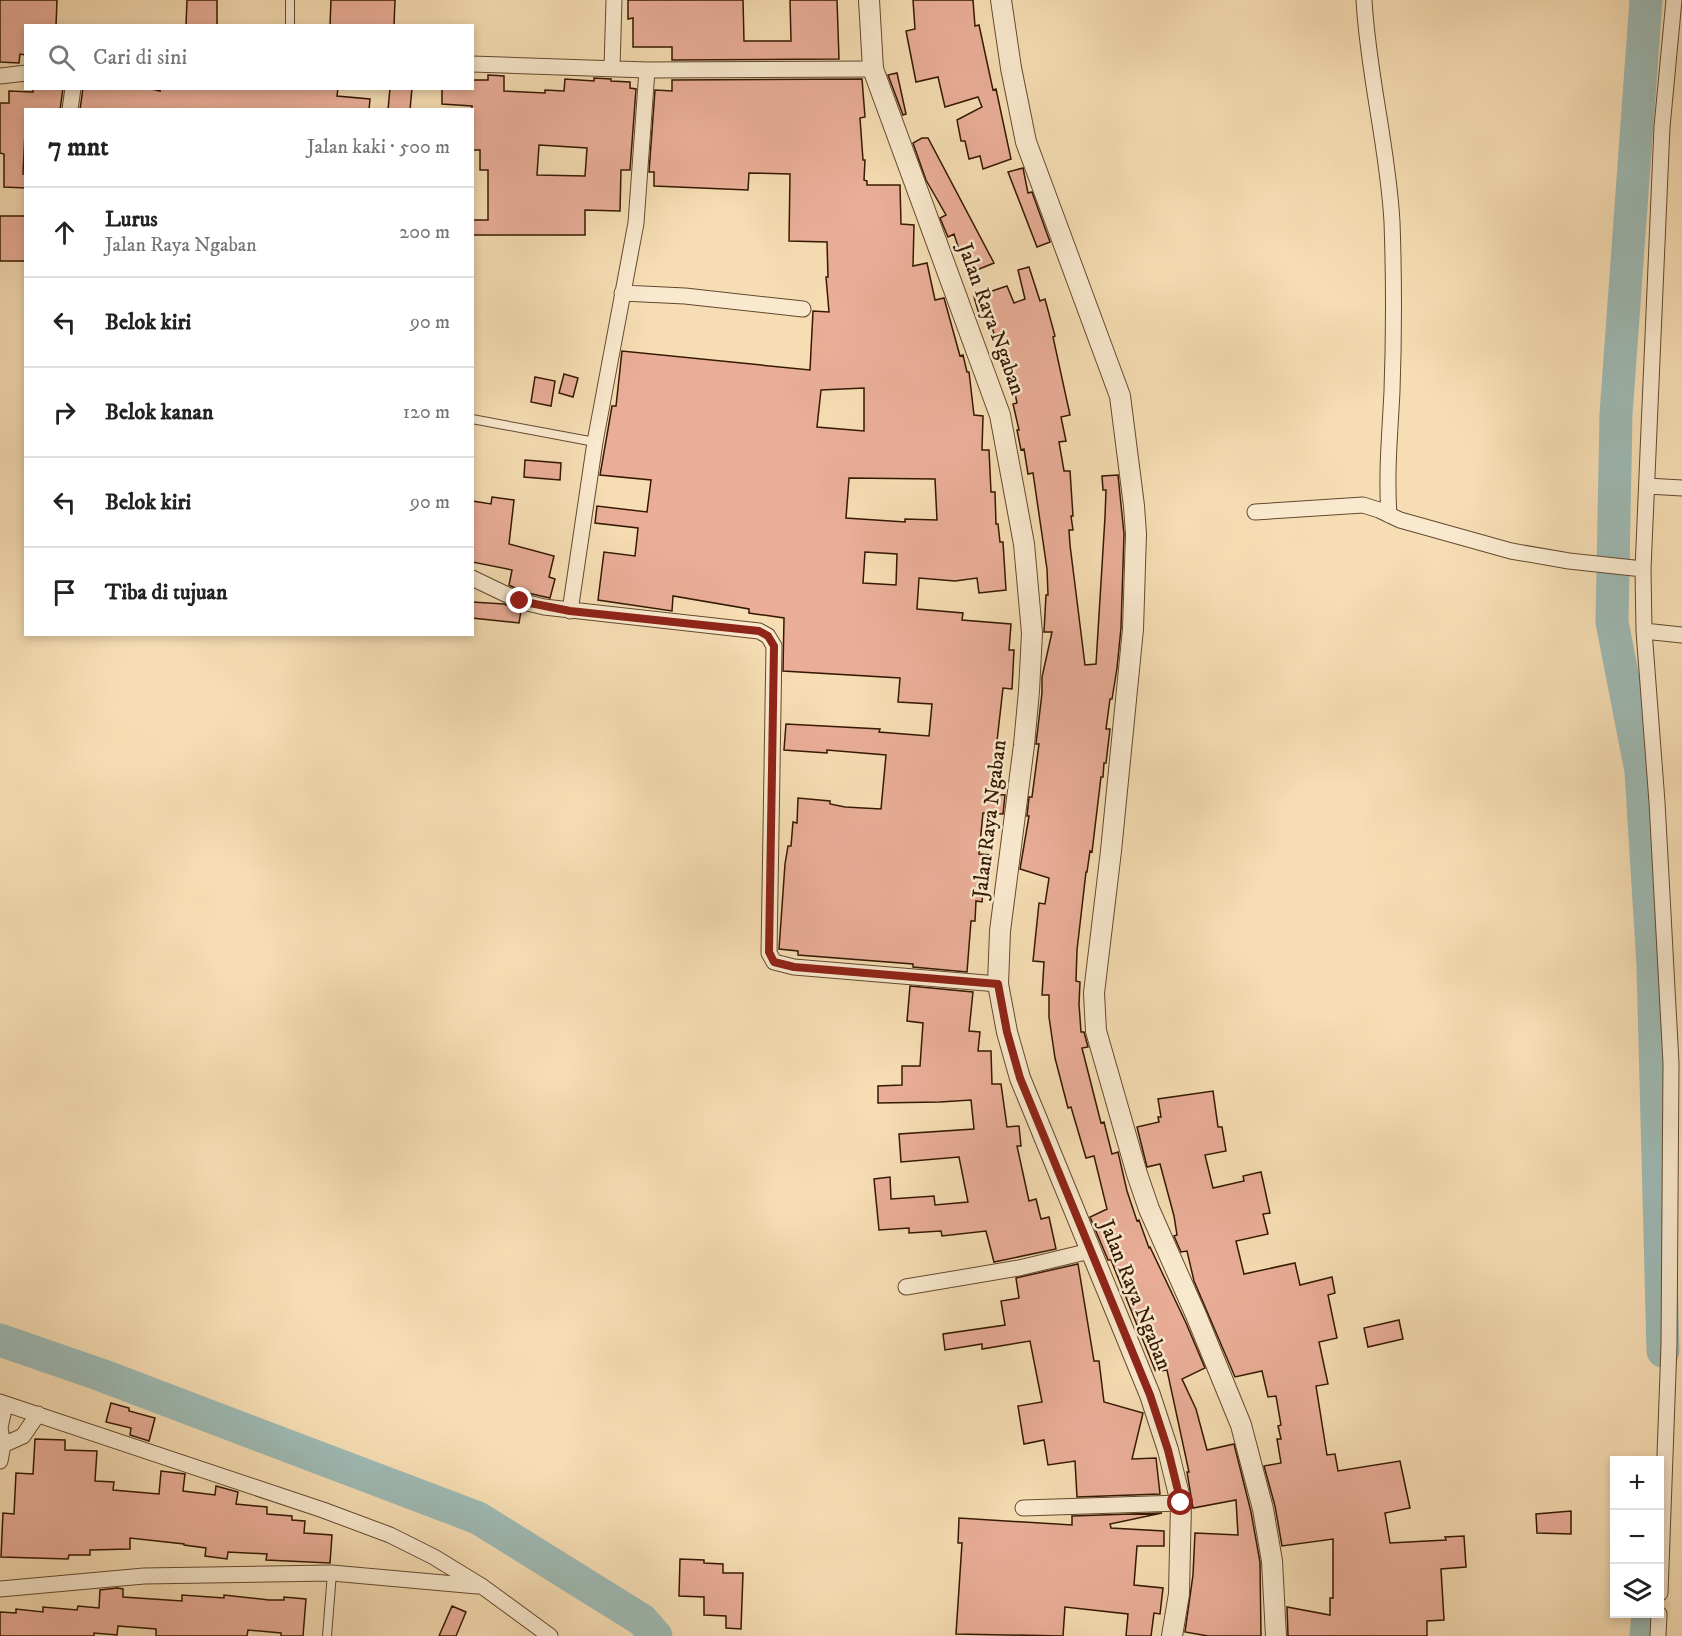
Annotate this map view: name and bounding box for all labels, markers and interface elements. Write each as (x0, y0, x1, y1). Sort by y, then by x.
search box (24, 24, 474, 90)
icon: search (45, 41, 78, 74)
text: Cari di sini (93, 44, 187, 71)
text: 7 mnt (48, 131, 109, 164)
text: Jalan kaki · 500 m (307, 135, 450, 160)
text: Lurus (105, 206, 158, 233)
icon: ahead (48, 216, 81, 249)
text: 200 m (399, 220, 450, 245)
text: Jalan Raya Ngaban (105, 233, 257, 258)
street label: Jalan Raya Ngaban (951, 238, 1030, 398)
icon: left (48, 306, 81, 339)
text: Belok kiri (105, 309, 191, 336)
text: 90 m (410, 310, 450, 335)
icon: right (48, 396, 81, 429)
text: Belok kanan (105, 399, 213, 426)
text: 120 m (403, 400, 450, 425)
icon: left (48, 486, 81, 519)
text: Belok kiri (105, 489, 191, 516)
text: 90 m (410, 490, 450, 515)
icon: arrive (48, 576, 81, 609)
text: Tiba di tujuan (105, 579, 227, 606)
route end (506, 587, 532, 613)
street label: Jalan Raya Ngaban (967, 738, 1013, 902)
street label: Jalan Raya Ngaban (1092, 1214, 1177, 1374)
map controls (1610, 1456, 1664, 1618)
button: + (1610, 1456, 1664, 1510)
route start (1167, 1489, 1193, 1515)
button: − (1610, 1510, 1664, 1564)
button: layers (1610, 1564, 1664, 1618)

